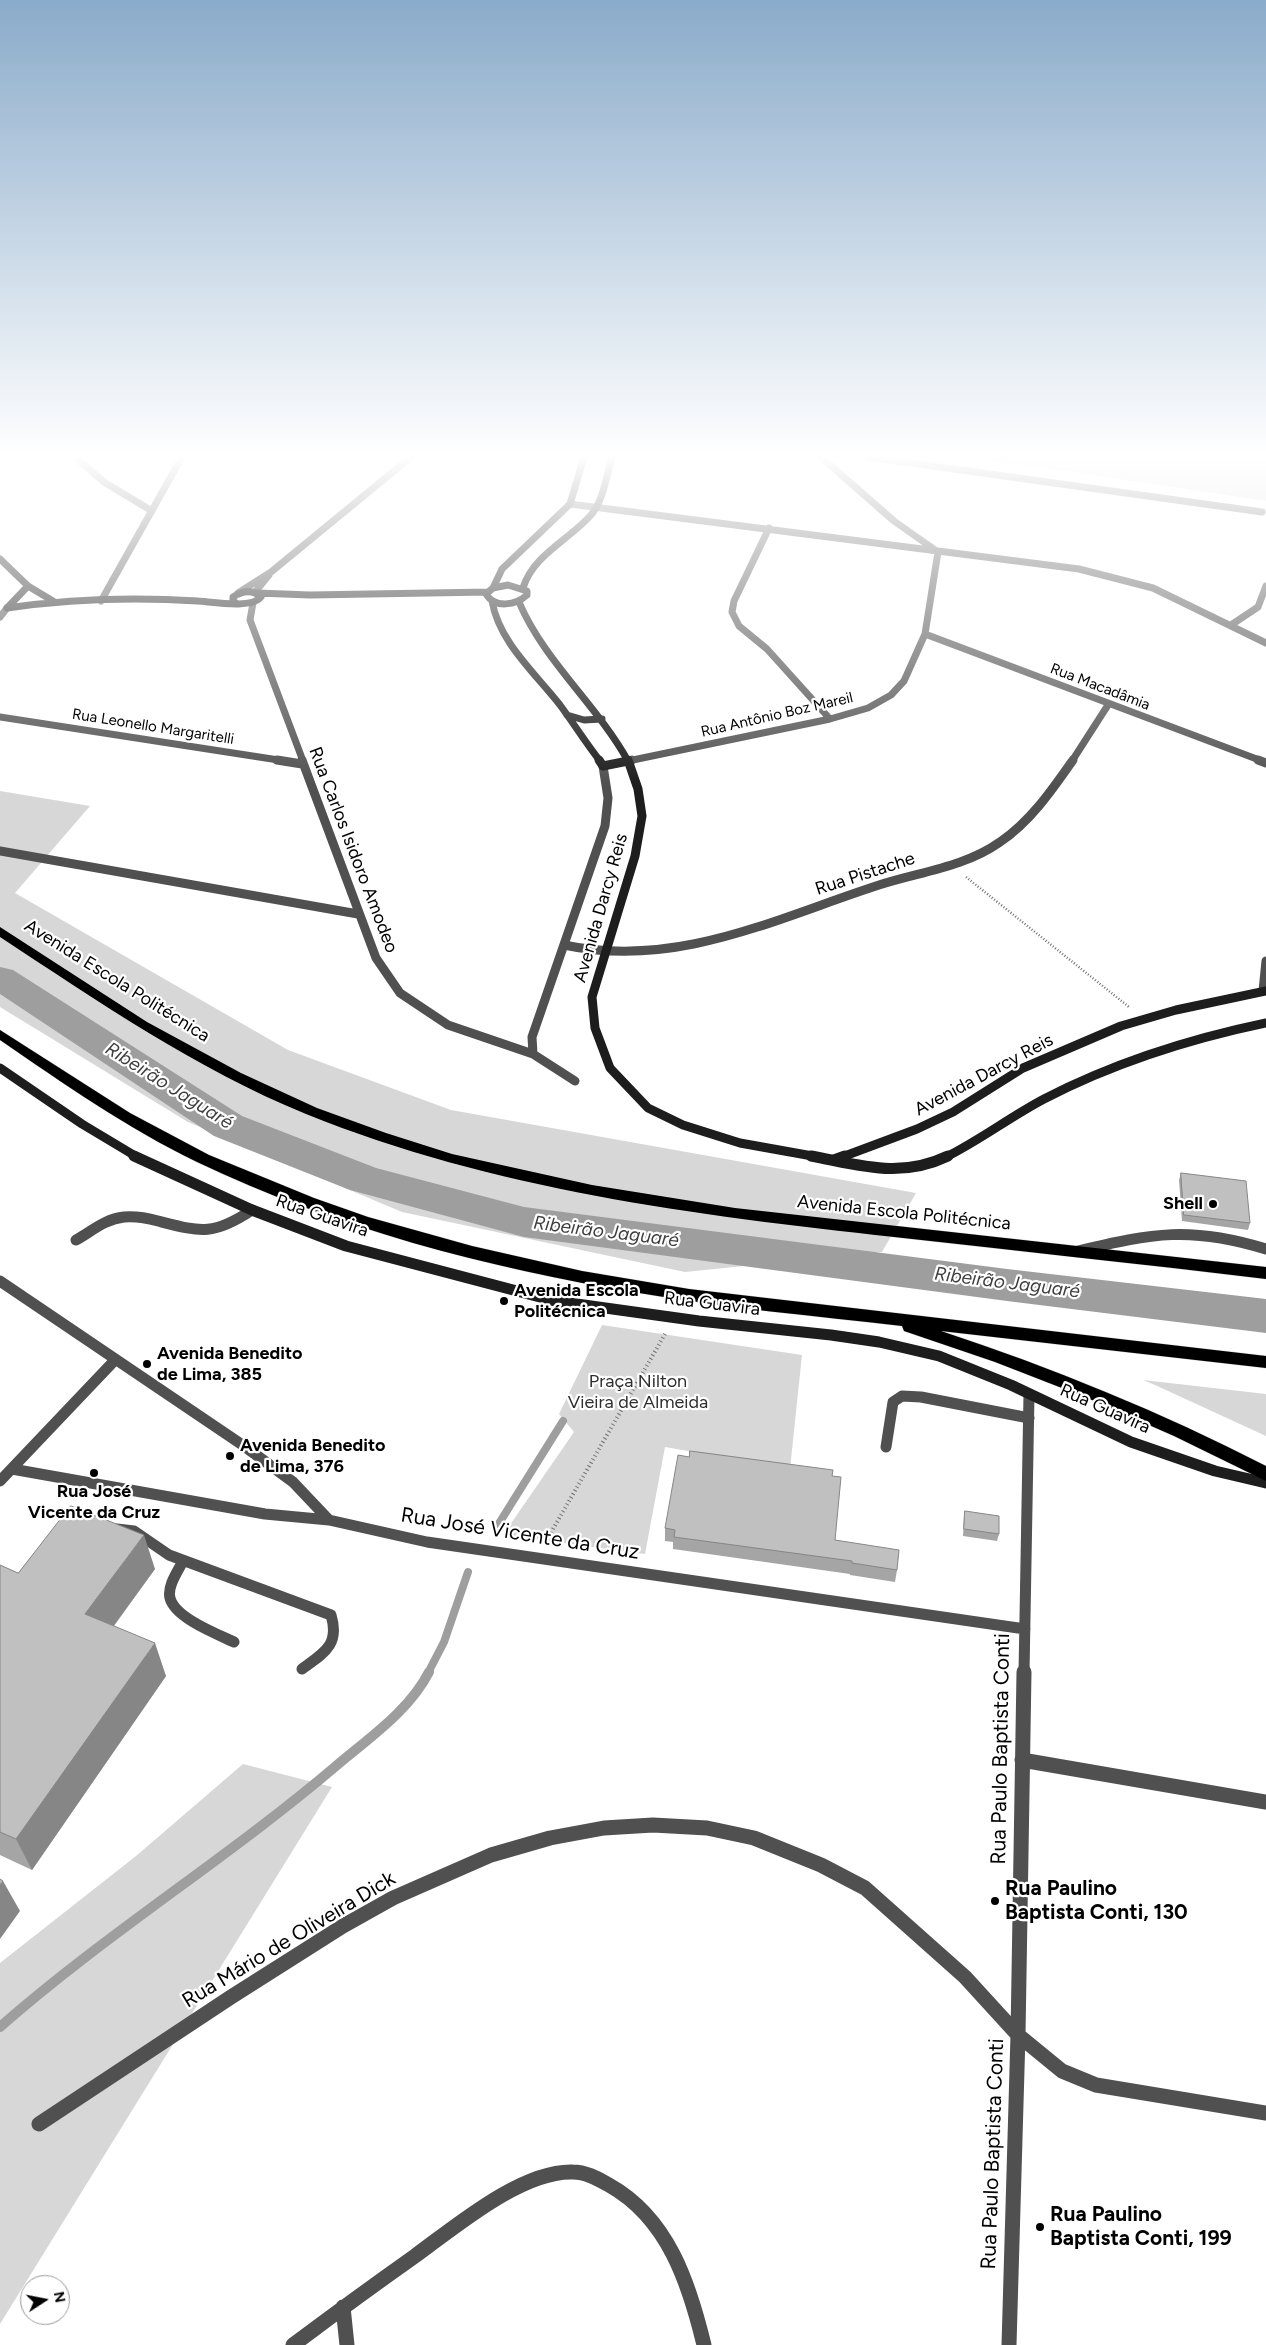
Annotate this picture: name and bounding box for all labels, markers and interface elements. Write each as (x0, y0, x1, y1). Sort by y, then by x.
street label: Rua Macadâmia (1048, 660, 1152, 714)
street label: Rua Antônio Boz Mareil (699, 689, 855, 741)
street label: Rua Leonello Margaritelli (71, 705, 235, 749)
street label: Rua Carlos Isidoro Amodeo (304, 744, 402, 956)
street label: Avenida Darcy Reis (569, 831, 633, 985)
street label: Rua Pistache (812, 848, 918, 900)
street label: Avenida Escola Politécnica (20, 915, 214, 1047)
street label: Avenida Darcy Reis (911, 1029, 1057, 1121)
water label: Ribeirão Jaguaré (101, 1038, 237, 1134)
street label: Rua Guavira (273, 1190, 371, 1242)
street label: Avenida Escola Politécnica (796, 1191, 1012, 1235)
place label: Shell (1163, 1193, 1203, 1215)
marker: Shell (1207, 1198, 1219, 1210)
water label: Ribeirão Jaguaré (532, 1212, 680, 1252)
water label: Ribeirão Jaguaré (933, 1263, 1081, 1303)
place label: Avenida Escola Politécnica (514, 1280, 639, 1322)
street label: Rua Guavira (663, 1287, 761, 1321)
marker: Avenida Escola Politécnica (498, 1295, 510, 1307)
place label: Avenida Benedito de Lima, 385 (157, 1343, 302, 1386)
marker: Avenida Benedito de Lima, 385 (141, 1358, 153, 1370)
park label: Praça Nilton Vieira de Almeida (568, 1371, 708, 1414)
street label: Rua Guavira (1057, 1380, 1153, 1438)
place label: Avenida Benedito de Lima, 376 (240, 1435, 385, 1478)
marker: Avenida Benedito de Lima, 376 (224, 1450, 236, 1462)
marker: Rua José Vicente da Cruz (88, 1467, 100, 1479)
place label: Rua José Vicente da Cruz (28, 1481, 160, 1524)
street label: Rua José Vicente da Cruz (399, 1503, 641, 1565)
street label: Rua Paulo Baptista Conti (986, 1633, 1016, 1865)
street label: Rua Mário de Oliveira Dick (178, 1866, 400, 2014)
place label: Rua Paulino Baptista Conti, 130 (1005, 1876, 1188, 1926)
marker: Rua Paulino Baptista Conti, 130 (989, 1895, 1001, 1907)
street label: Rua Paulo Baptista Conti (976, 2038, 1010, 2270)
place label: Rua Paulino Baptista Conti, 199 (1050, 2202, 1232, 2252)
marker: Rua Paulino Baptista Conti, 199 (1034, 2221, 1046, 2233)
north arrow (20, 2275, 70, 2325)
text: N (50, 2290, 69, 2304)

